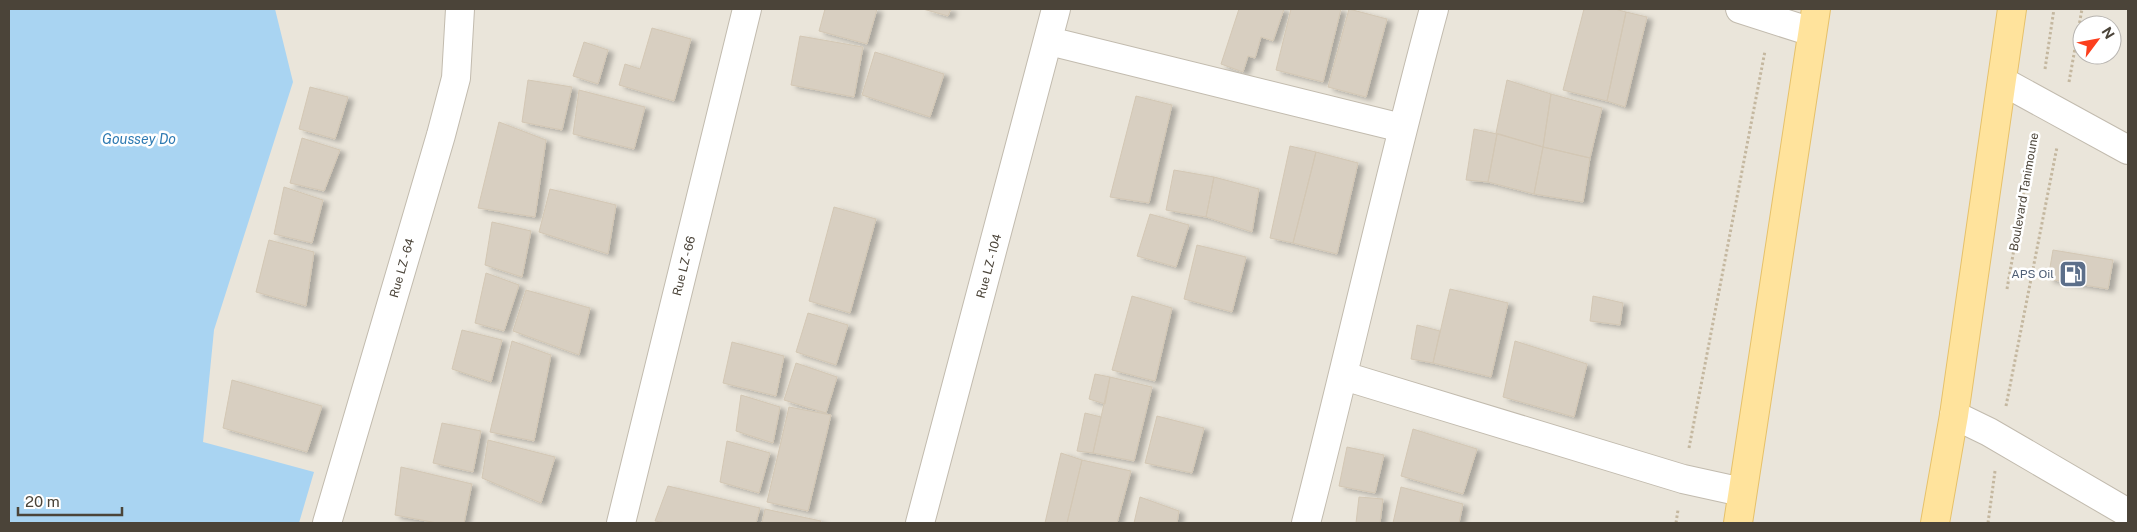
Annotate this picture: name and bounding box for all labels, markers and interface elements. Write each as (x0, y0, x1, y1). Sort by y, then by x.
north arrow (2072, 15, 2122, 65)
text: N (2098, 24, 2118, 42)
water label: Goussey Do (102, 131, 176, 147)
street label: Boulevard Tanimoune (2007, 131, 2041, 252)
street label: Rue LZ - 104 (974, 232, 1004, 300)
street label: Rue LZ - 66 (670, 235, 698, 297)
street label: Rue LZ - 64 (387, 236, 417, 299)
fuel station icon: APS Oil (2058, 259, 2088, 289)
place label: APS Oil (2011, 267, 2054, 281)
scale bar (18, 484, 121, 516)
text: 20 m (25, 493, 60, 510)

